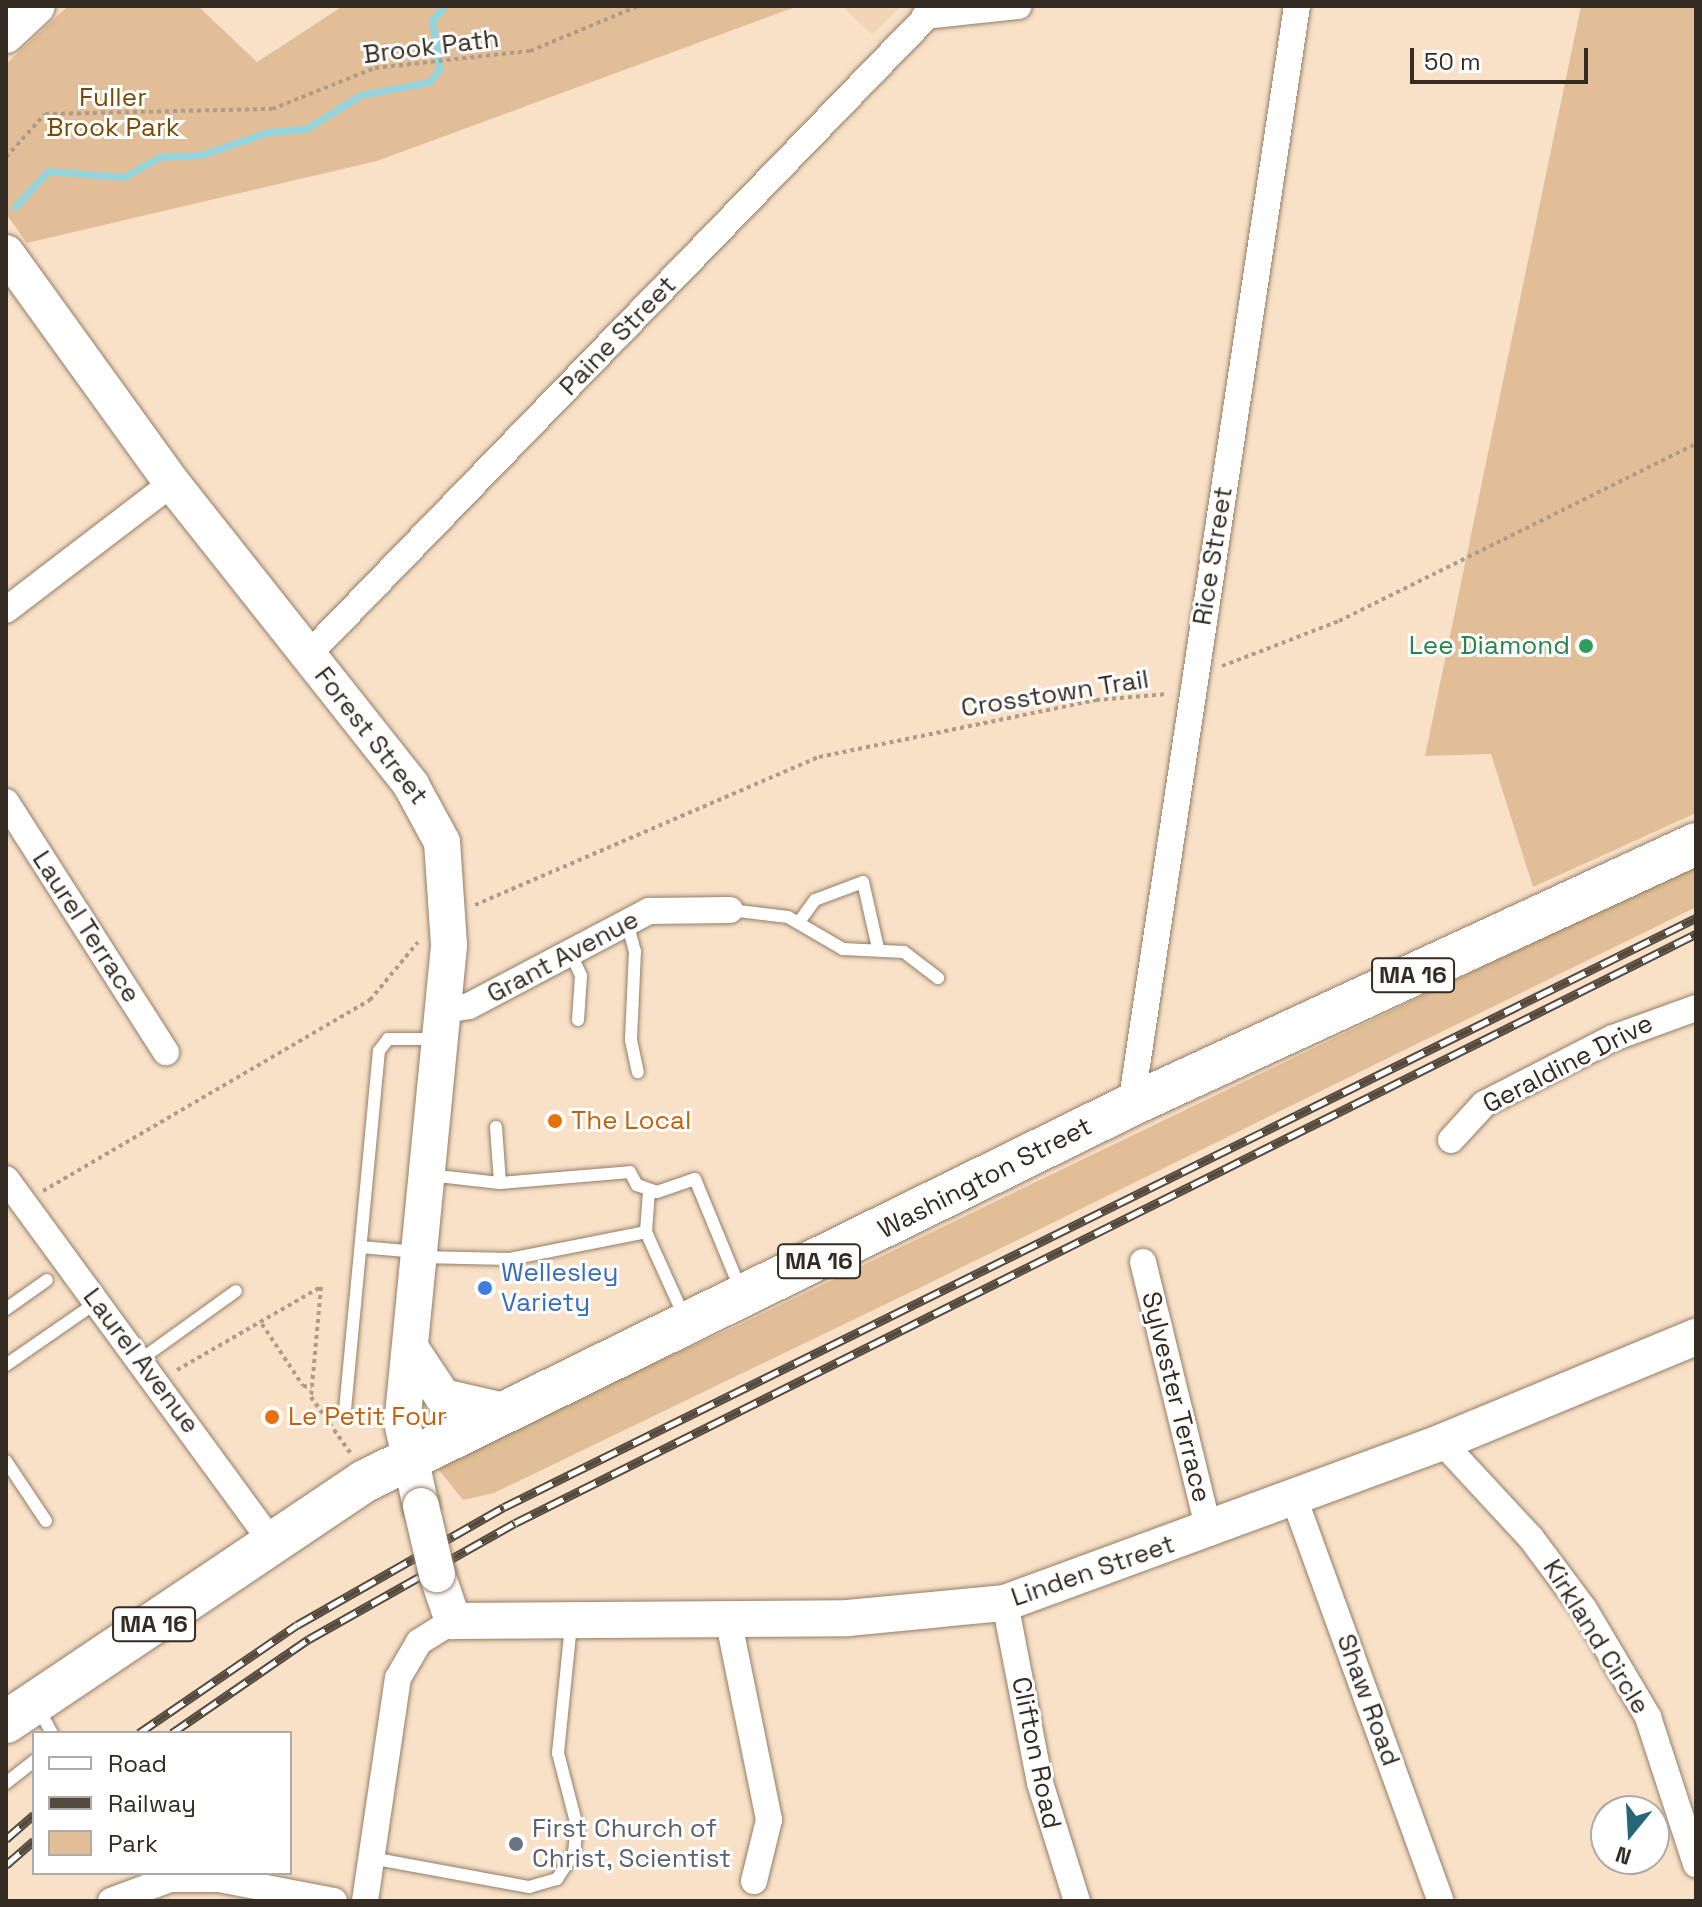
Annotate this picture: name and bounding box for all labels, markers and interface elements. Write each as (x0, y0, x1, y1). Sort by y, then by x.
street label: Brook Path (361, 23, 501, 71)
scale bar (1414, 32, 1592, 82)
text: 50 m (1424, 46, 1481, 77)
park label: Fuller Brook Park (46, 82, 180, 144)
street label: Paine Street (553, 270, 683, 402)
street label: Rice Street (1187, 484, 1239, 628)
place label: Lee Diamond (1409, 630, 1570, 662)
marker: Lee Diamond (1577, 637, 1595, 655)
street label: Forest Street (308, 661, 434, 811)
street label: Crosstown Trail (959, 664, 1151, 724)
street label: Laurel Terrace (25, 845, 147, 1009)
street label: Grant Avenue (482, 904, 644, 1010)
road number: MA 16 (1369, 955, 1457, 995)
street label: Geraldine Drive (1478, 1008, 1658, 1120)
place label: The Local (571, 1105, 691, 1137)
street label: Washington Street (873, 1111, 1097, 1245)
marker: The Local (546, 1112, 564, 1130)
road number: MA 16 (775, 1241, 863, 1281)
place label: Wellesley Variety (501, 1257, 618, 1318)
marker: Wellesley Variety (476, 1279, 494, 1297)
street label: Laurel Avenue (76, 1282, 206, 1440)
street label: Sylvester Terrace (1135, 1288, 1217, 1506)
place label: Le Petit Four (288, 1401, 447, 1433)
marker: Le Petit Four (263, 1408, 281, 1426)
street label: Linden Street (1007, 1528, 1179, 1614)
street label: Kirkland Circle (1536, 1554, 1656, 1720)
road number: MA 16 (110, 1604, 198, 1644)
street label: Shaw Road (1330, 1630, 1406, 1770)
street label: Clifton Road (1005, 1674, 1067, 1832)
legend (32, 1731, 292, 1875)
text: Road (108, 1748, 167, 1779)
text: Railway (108, 1788, 196, 1819)
north arrow (1590, 1795, 1670, 1875)
place label: First Church of Christ, Scientist (532, 1813, 732, 1874)
text: Park (108, 1828, 158, 1859)
marker: First Church of Christ, Scientist (507, 1835, 525, 1853)
text: N (1612, 1840, 1635, 1872)

